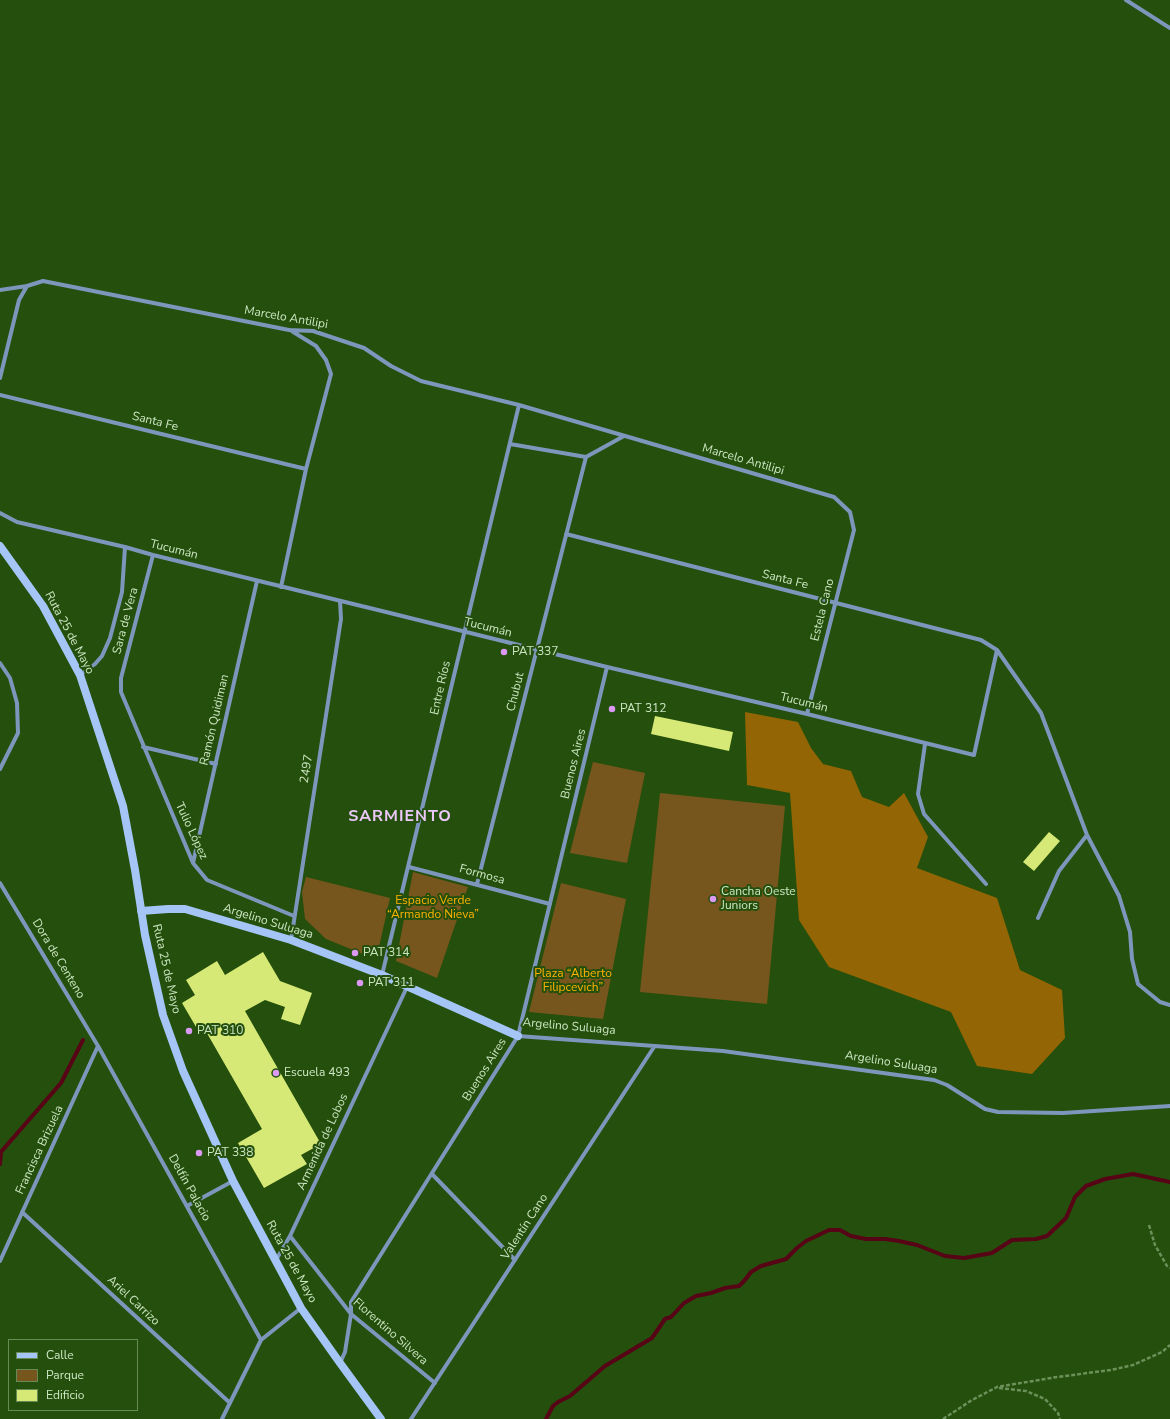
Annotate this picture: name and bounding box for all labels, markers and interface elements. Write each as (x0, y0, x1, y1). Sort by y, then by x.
street label: Marcelo Antilipi (243, 304, 329, 332)
street label: Santa Fe (130, 409, 180, 435)
street label: Marcelo Antilipi (700, 441, 786, 479)
street label: Tucumán (149, 537, 199, 563)
street label: Santa Fe (760, 567, 810, 593)
street label: Estela Cano (808, 577, 838, 643)
street label: Sara de Vera (110, 586, 142, 656)
street label: Ruta 25 de Mayo (41, 589, 97, 677)
street label: Tucumán (463, 615, 513, 641)
place label: PAT 337 (512, 645, 558, 659)
marker: PAT 337 (499, 647, 509, 657)
street label: Entre Ríos (428, 660, 454, 716)
street label: Chubut (504, 671, 528, 713)
street label: Ramón Quidiman (198, 673, 232, 767)
street label: Tucumán (779, 690, 829, 716)
place label: PAT 312 (620, 702, 666, 716)
marker: PAT 312 (607, 704, 617, 714)
street label: Buenos Aires (558, 728, 590, 800)
street label: 2497 (298, 754, 316, 784)
street label: Tulio López (172, 800, 210, 862)
district label: SARMIENTO (348, 807, 452, 827)
street label: Formosa (458, 862, 506, 888)
place label: Cancha Oeste Juniors (721, 885, 796, 913)
park label: Espacio Verde “Armando Nieva” (387, 894, 479, 922)
marker: Cancha Oeste Juniors (708, 894, 718, 904)
street label: Argelino Suluaga (221, 901, 315, 943)
street label: Dora de Centeno (29, 916, 87, 1002)
street label: Ruta 25 de Mayo (149, 923, 183, 1015)
place label: PAT 314 (363, 946, 409, 960)
marker: PAT 314 (350, 948, 360, 958)
park label: Plaza “Alberto Filipcevich” (534, 967, 612, 995)
place label: PAT 311 (368, 976, 414, 990)
marker: PAT 311 (355, 978, 365, 988)
street label: Argelino Suluaga (522, 1016, 616, 1038)
place label: PAT 310 (197, 1024, 243, 1038)
marker: PAT 310 (184, 1026, 194, 1036)
street label: Buenos Aires (460, 1036, 510, 1104)
street label: Argelino Suluaga (844, 1049, 938, 1077)
place label: Escuela 493 (284, 1066, 350, 1080)
marker: Escuela 493 (271, 1068, 281, 1078)
street label: Armenida de Lobos (294, 1091, 352, 1193)
street label: Francisca Brizuela (13, 1103, 67, 1197)
place label: PAT 338 (207, 1146, 253, 1160)
marker: PAT 338 (194, 1148, 204, 1158)
street label: Delfín Palacio (165, 1152, 213, 1224)
street label: Valentín Cano (498, 1192, 552, 1262)
street label: Ruta 25 de Mayo (262, 1218, 320, 1306)
street label: Ariel Carrizo (104, 1273, 162, 1329)
street label: Florentino Silvera (350, 1296, 430, 1368)
legend (8, 1339, 138, 1411)
text: Calle (46, 1347, 74, 1363)
text: Parque (46, 1367, 84, 1383)
text: Edificio (46, 1387, 84, 1403)

